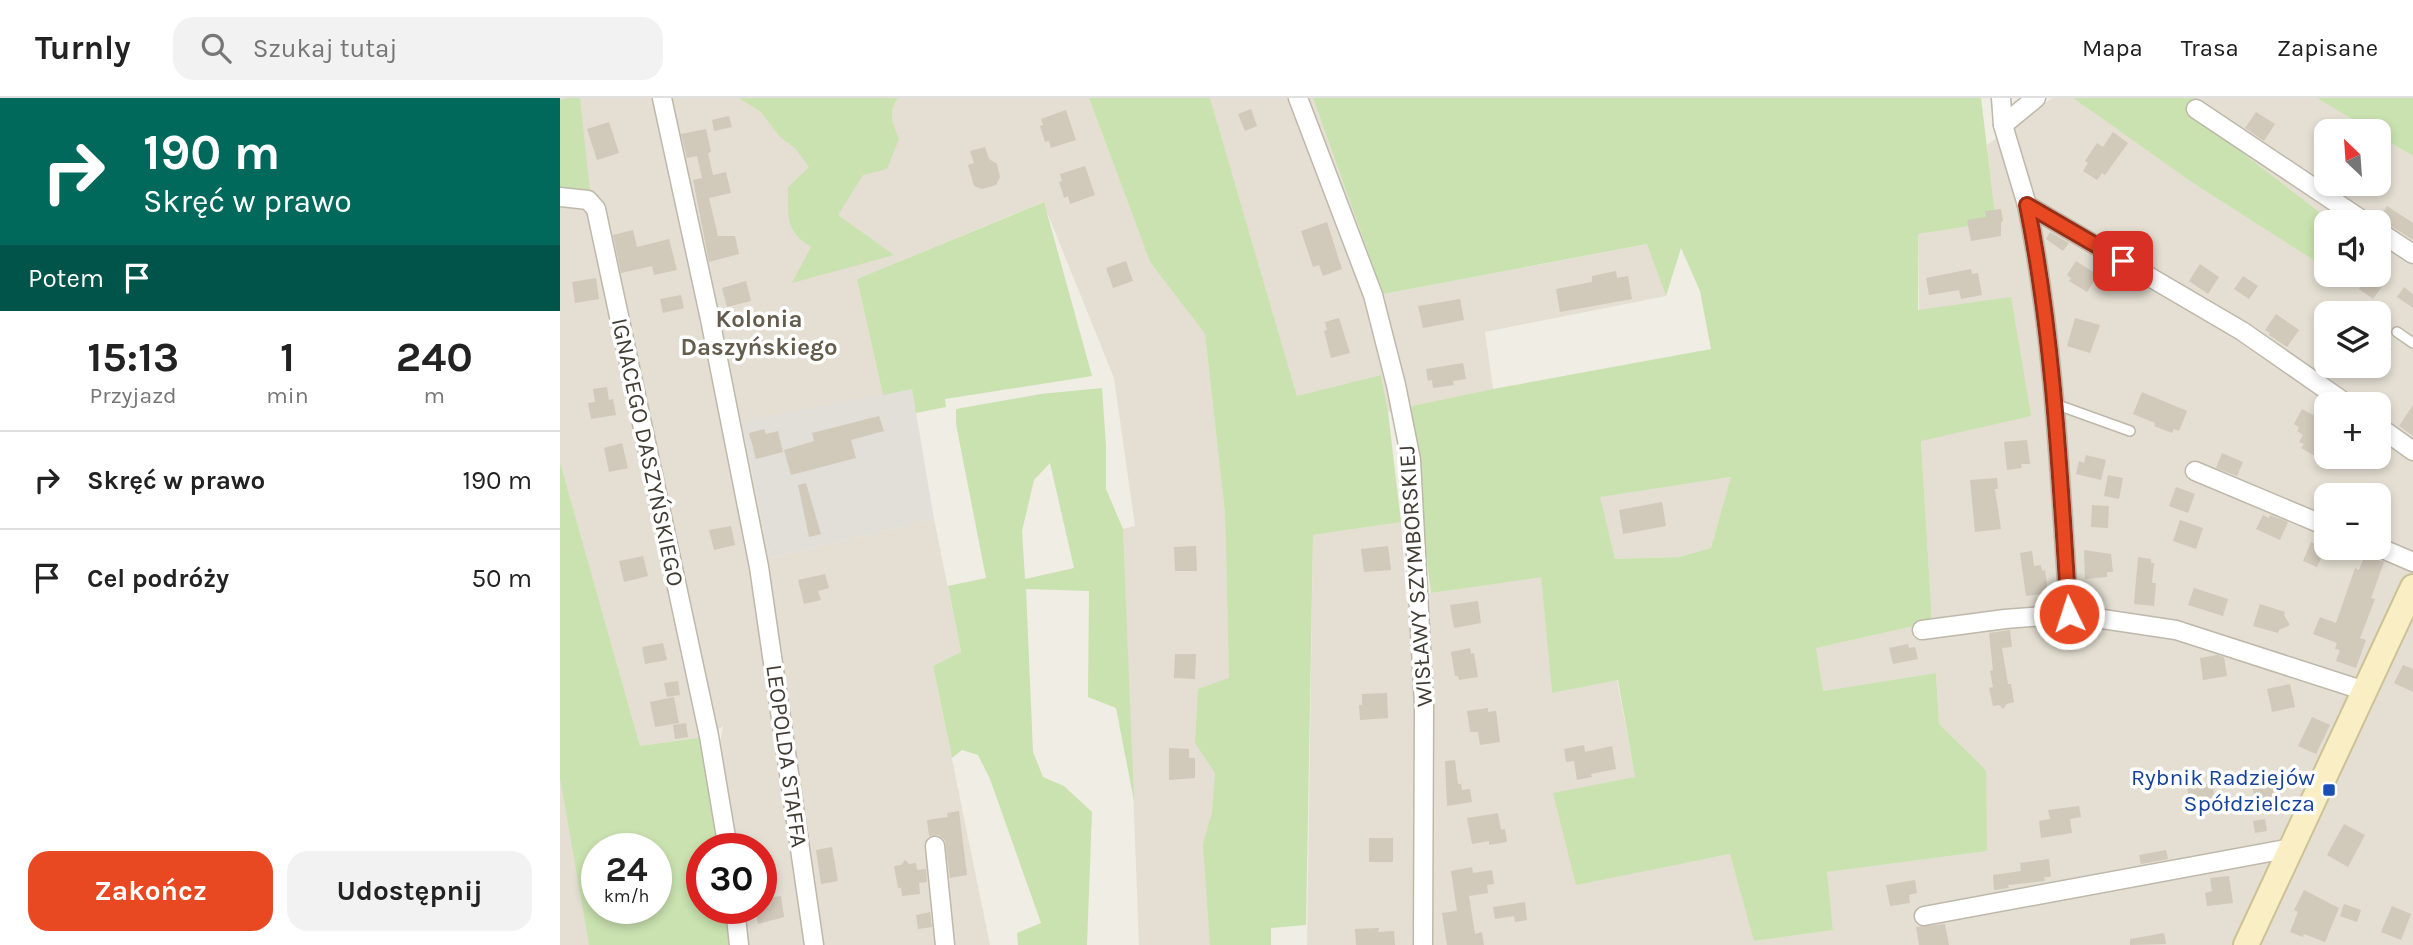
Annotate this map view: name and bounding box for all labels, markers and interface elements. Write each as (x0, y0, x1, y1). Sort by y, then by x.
search box (173, 17, 663, 80)
text: Turnly (35, 29, 131, 67)
icon: search (197, 29, 235, 67)
text: Szukaj tutaj (253, 33, 398, 64)
text: Mapa (2082, 34, 2143, 62)
text: Trasa (2181, 34, 2239, 62)
text: Zapisane (2277, 34, 2378, 62)
north arrow (2314, 119, 2390, 196)
map controls (2314, 119, 2391, 560)
text: 190 m (143, 124, 280, 181)
icon: right (28, 126, 119, 217)
text: Skręć w prawo (143, 183, 352, 220)
button: sound (2314, 210, 2391, 287)
pin (2093, 231, 2153, 291)
icon: arrive (2104, 242, 2142, 280)
icon: arrive (118, 259, 156, 297)
text: Potem (28, 263, 104, 294)
button: layers (2314, 301, 2391, 378)
district label: Kolonia Daszyńskiego (680, 305, 838, 361)
street label: IGNACEGO DASZYŃSKIEGO (606, 316, 689, 589)
text: 15:13 (87, 332, 179, 382)
text: 1 (280, 332, 295, 382)
text: 240 (396, 332, 473, 382)
text: Przyjazd (90, 382, 177, 409)
text: min (266, 382, 309, 409)
text: m (423, 382, 445, 409)
button: + (2314, 392, 2391, 469)
street label: WISŁAWY SZYMBORSKIEJ (1393, 444, 1438, 708)
icon: right (28, 461, 66, 499)
text: Skręć w prawo (87, 465, 265, 496)
text: 190 m (462, 465, 532, 496)
button: − (2314, 483, 2391, 560)
icon: arrive (28, 559, 66, 597)
text: Cel podróży (87, 563, 229, 594)
text: 50 m (471, 563, 532, 594)
position arrow (2032, 577, 2106, 651)
street label: LEOPOLDA STAFFA (760, 663, 813, 849)
place label: Rybnik Radziejów Spółdzielcza (2131, 764, 2315, 817)
marker: Rybnik Radziejów Spółdzielcza (2321, 782, 2337, 798)
speed limit sign: 30 (686, 833, 777, 924)
text: 24 (606, 849, 648, 890)
button: Zakończ (28, 851, 273, 931)
button: Udostępnij (287, 851, 532, 931)
text: km/h (604, 885, 649, 907)

